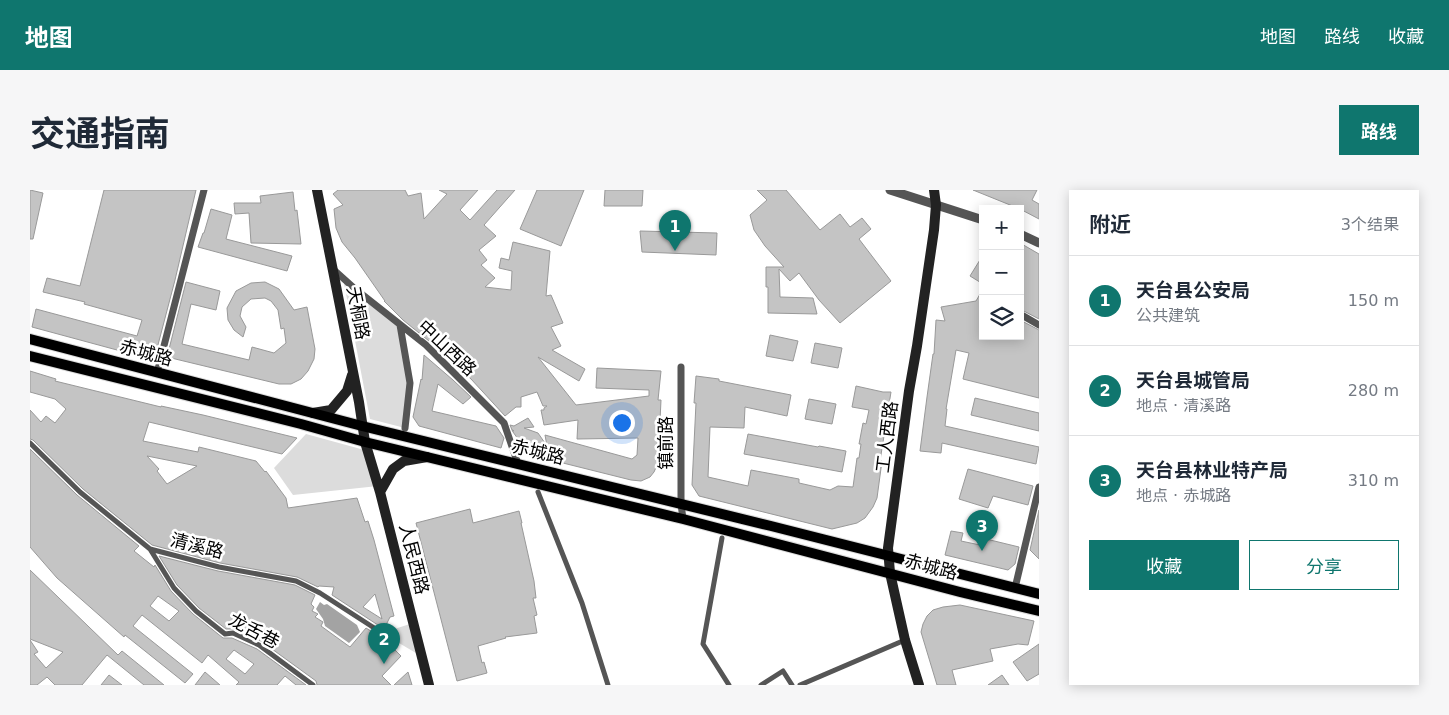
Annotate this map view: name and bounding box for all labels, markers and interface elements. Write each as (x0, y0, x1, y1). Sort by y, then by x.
text: 地图 (25, 24, 73, 52)
text: 地图 (1260, 26, 1296, 47)
text: 路线 (1324, 26, 1360, 47)
text: 收藏 (1388, 26, 1424, 47)
button: 路线 (1339, 105, 1419, 155)
text: 交通指南 (30, 114, 170, 154)
map controls (979, 205, 1024, 340)
button: + (979, 205, 1024, 250)
pin: 1 (659, 210, 691, 251)
text: 附近 (1089, 213, 1131, 237)
text: 3个结果 (1341, 215, 1399, 234)
button: − (979, 250, 1024, 295)
text: 天台县公安局 (1136, 279, 1250, 301)
street label: 天桐路 (343, 284, 374, 341)
text: 1 (1099, 291, 1111, 310)
text: 150 m (1348, 291, 1399, 310)
button: layers (979, 295, 1024, 340)
text: 公共建筑 (1136, 306, 1200, 325)
street label: 中山西路 (414, 315, 481, 380)
street label: 赤城路 (117, 335, 175, 370)
text: 天台县城管局 (1136, 369, 1250, 391)
text: 2 (1099, 381, 1111, 400)
text: 280 m (1348, 381, 1399, 400)
text: 地点 · 清溪路 (1136, 396, 1231, 415)
street label: 工人西路 (872, 400, 901, 474)
your location (609, 410, 635, 436)
street label: 镇前路 (655, 416, 676, 470)
street label: 赤城路 (509, 435, 567, 468)
text: 天台县林业特产局 (1136, 459, 1288, 481)
text: 3 (1099, 471, 1111, 490)
text: 310 m (1348, 471, 1399, 490)
text: 地点 · 赤城路 (1136, 486, 1231, 505)
pin: 3 (966, 510, 998, 551)
street label: 人民西路 (396, 521, 433, 596)
street label: 清溪路 (168, 529, 226, 562)
button: 收藏 (1089, 540, 1239, 590)
button: 分享 (1249, 540, 1399, 590)
street label: 赤城路 (902, 549, 960, 584)
street label: 龙舌巷 (225, 609, 283, 653)
pin: 2 (368, 623, 400, 664)

